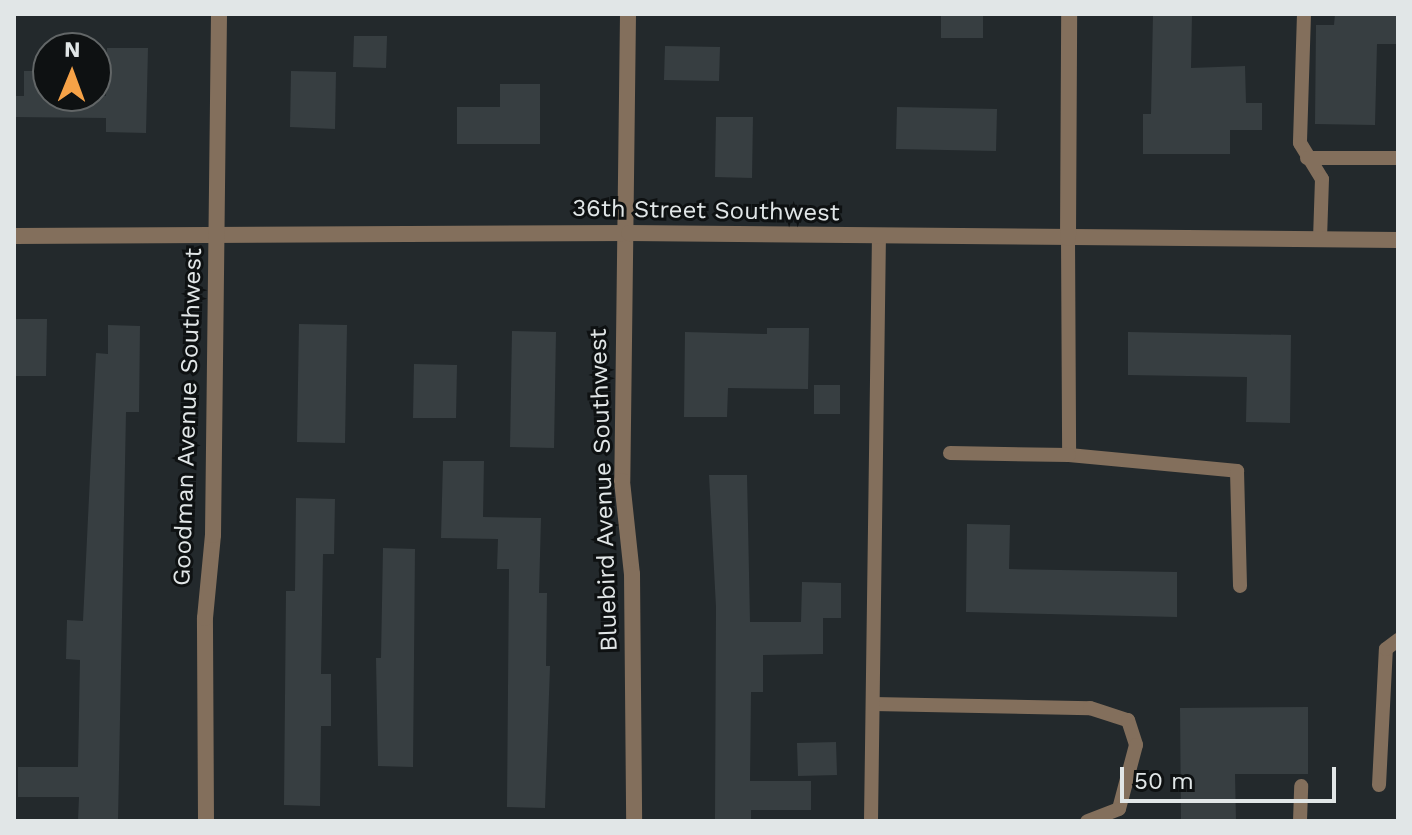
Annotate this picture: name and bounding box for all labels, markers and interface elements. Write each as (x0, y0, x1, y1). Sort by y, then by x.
north arrow (32, 32, 112, 112)
text: N (64, 37, 81, 62)
street label: 36th Street Southwest (572, 194, 840, 228)
street label: Goodman Avenue Southwest (168, 247, 208, 587)
street label: Bluebird Avenue Southwest (584, 327, 624, 653)
scale bar (1124, 751, 1340, 801)
text: 50 m (1134, 767, 1194, 795)

